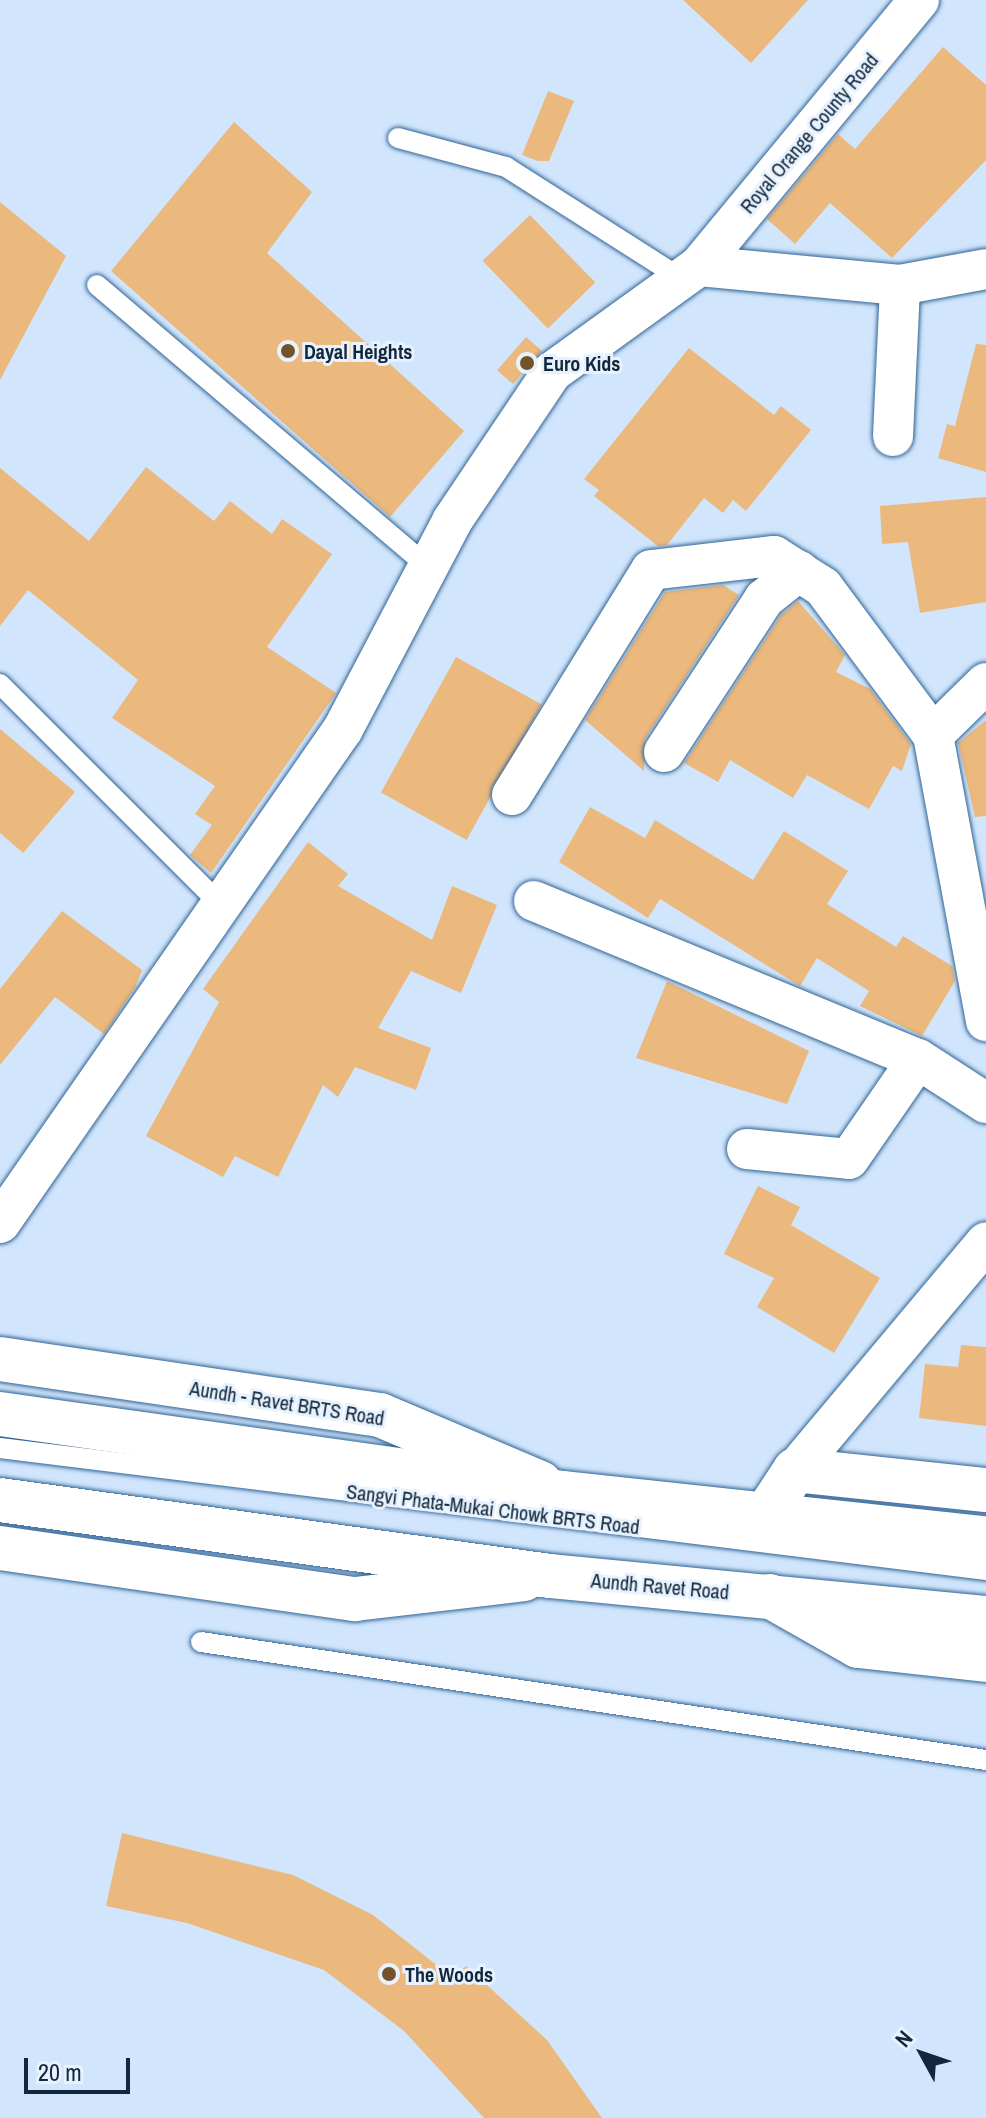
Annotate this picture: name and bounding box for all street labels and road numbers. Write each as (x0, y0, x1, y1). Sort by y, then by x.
street label: Royal Orange County Road (735, 48, 883, 218)
street label: Aundh - Ravet BRTS Road (188, 1376, 386, 1430)
street label: Sangvi Phata-Mukai Chowk BRTS Road (345, 1479, 641, 1539)
street label: Aundh Ravet Road (590, 1568, 730, 1604)

